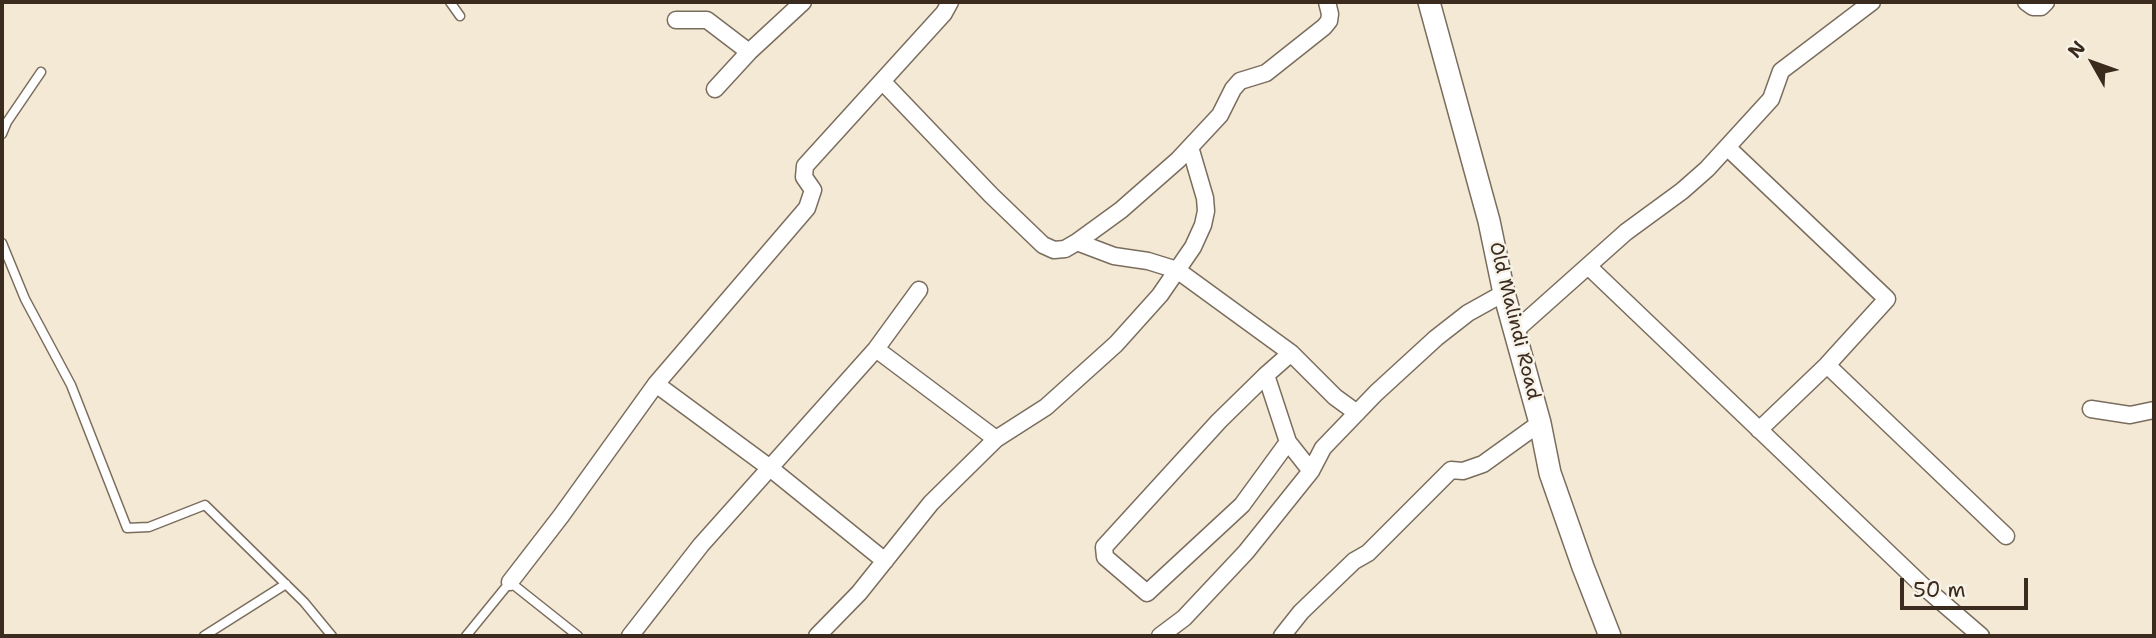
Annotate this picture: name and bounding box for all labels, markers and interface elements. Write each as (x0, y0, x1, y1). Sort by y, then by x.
north arrow (2058, 28, 2128, 98)
text: N (2062, 35, 2091, 63)
street label: Old Malindi Road (1483, 240, 1545, 402)
scale bar (1904, 564, 2032, 608)
text: 50 m (1913, 576, 1966, 604)

